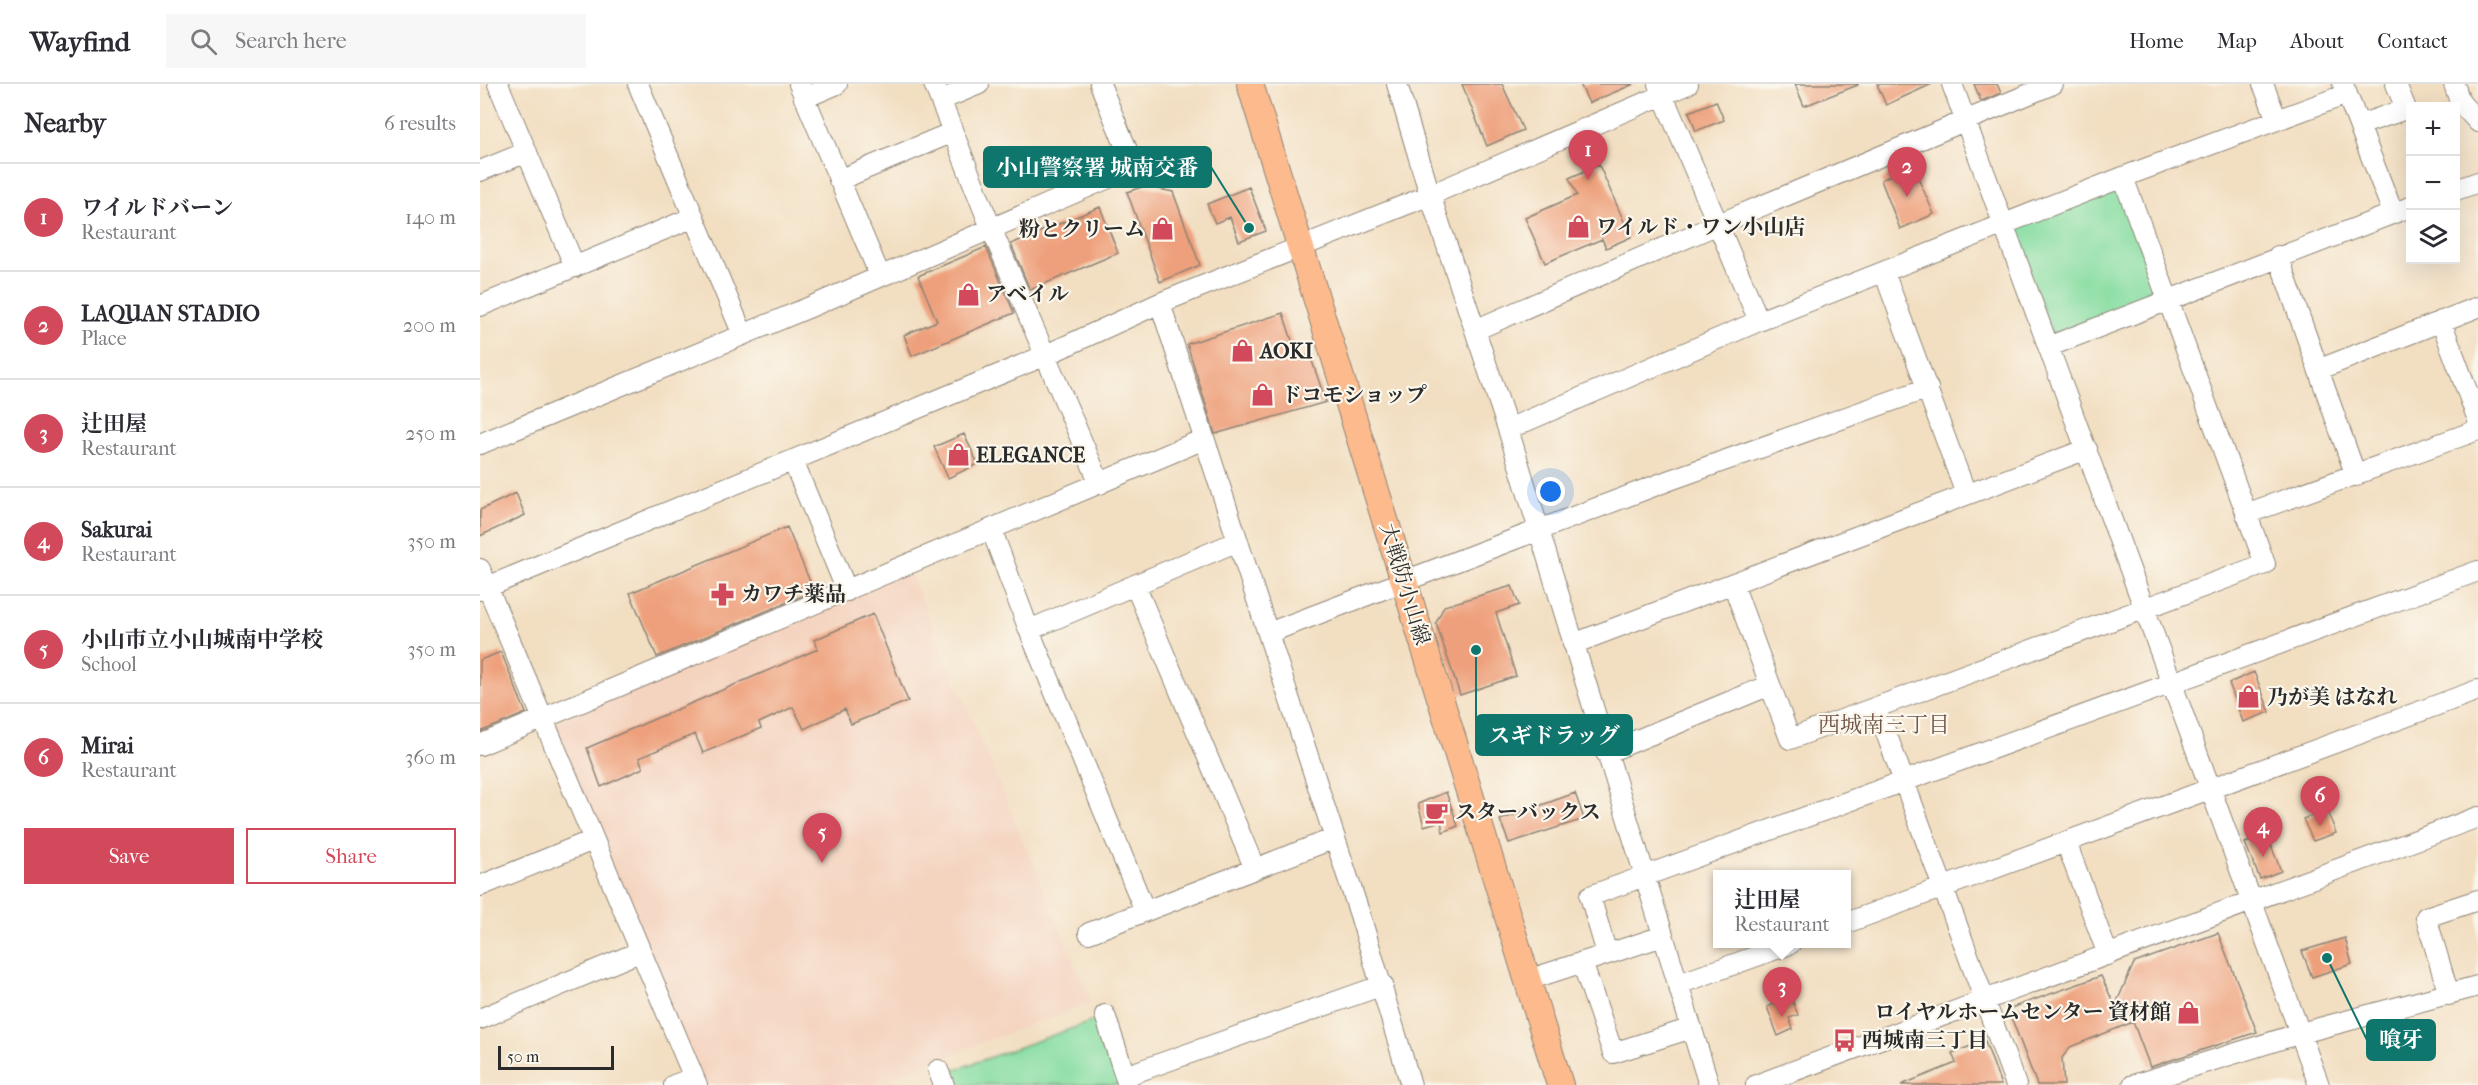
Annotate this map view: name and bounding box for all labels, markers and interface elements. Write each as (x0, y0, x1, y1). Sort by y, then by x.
search box (166, 14, 586, 68)
text: Wayfind (30, 25, 130, 58)
icon: search (187, 25, 220, 58)
text: Search here (235, 28, 347, 54)
text: Home (2129, 29, 2184, 53)
text: Map (2217, 29, 2257, 53)
text: About (2290, 29, 2344, 53)
text: Contact (2377, 29, 2448, 53)
map controls (2406, 102, 2460, 264)
button: + (2406, 102, 2460, 156)
text: Nearby (24, 108, 106, 139)
text: 6 results (384, 112, 456, 135)
pin: 1 (1568, 130, 1608, 180)
callout: 小山警察署 城南交番 (984, 147, 1211, 187)
pin: 2 (1888, 147, 1926, 197)
text: 小山警察署 城南交番 (996, 155, 1198, 181)
button: − (2406, 156, 2460, 210)
text: ワイルドバーン (81, 195, 233, 221)
text: 1 (40, 206, 47, 229)
text: 140 m (405, 206, 456, 229)
button: layers (2406, 210, 2460, 264)
shop icon: ワイルド・ワン小山店 (1565, 214, 1591, 240)
place label: ワイルド・ワン小山店 (1596, 215, 1805, 239)
shop icon: 粉とクリーム (1150, 216, 1176, 242)
place label: 粉とクリーム (1019, 217, 1145, 241)
text: Restaurant (81, 221, 177, 244)
shop icon: アベイル (955, 281, 981, 307)
place label: アベイル (986, 282, 1069, 306)
text: LAQUAN STADIO (81, 301, 260, 327)
text: 2 (38, 314, 49, 337)
text: 200 m (403, 314, 456, 337)
text: Place (81, 327, 127, 350)
shop icon: AOKI (1229, 338, 1255, 364)
place label: AOKI (1258, 339, 1314, 363)
shop icon: ドコモショップ (1250, 382, 1276, 408)
place label: ドコモショップ (1281, 383, 1427, 407)
text: 辻田屋 (81, 411, 147, 437)
text: 3 (39, 422, 48, 445)
text: 250 m (405, 422, 456, 445)
text: Restaurant (81, 437, 177, 460)
shop icon: ELEGANCE (945, 442, 971, 468)
place label: ELEGANCE (976, 443, 1086, 467)
your location (1536, 477, 1565, 506)
text: Sakurai (81, 517, 152, 543)
street label: 大戦防小山線 (1375, 520, 1435, 648)
text: 4 (38, 530, 49, 553)
text: 350 m (407, 530, 456, 553)
text: Restaurant (81, 543, 177, 566)
pharmacy icon: カワチ薬品 (710, 581, 736, 607)
place label: カワチ薬品 (741, 582, 846, 606)
text: 小山市立小山城南中学校 (81, 627, 323, 653)
text: 5 (39, 638, 48, 661)
text: 350 m (407, 638, 456, 661)
text: School (81, 653, 137, 676)
shop icon: 乃が美 はなれ (2236, 684, 2262, 710)
place label: 乃が美 はなれ (2267, 685, 2398, 709)
district label: 西城南三丁目 (1818, 712, 1950, 738)
callout: スギドラッグ (1476, 715, 1632, 755)
text: スギドラッグ (1488, 723, 1620, 749)
text: Mirai (81, 733, 134, 759)
text: 6 (38, 746, 49, 769)
text: 360 m (405, 746, 456, 769)
text: Restaurant (81, 759, 177, 782)
pin: 6 (2300, 776, 2340, 826)
cafe icon: スターバックス (1424, 799, 1450, 825)
place label: スターバックス (1455, 800, 1601, 824)
pin: 4 (2244, 808, 2282, 857)
pin: 5 (802, 814, 842, 863)
button: Save (24, 828, 234, 884)
button: Share (246, 828, 456, 884)
popup (1713, 870, 1851, 948)
text: 辻田屋 (1734, 887, 1800, 913)
text: Restaurant (1734, 913, 1830, 936)
pin: 3 (1762, 968, 1802, 1017)
shop icon: ロイヤルホームセンター 資材館 (2176, 999, 2202, 1025)
place label: ロイヤルホームセンター 資材館 (1874, 1000, 2171, 1024)
callout: 喰牙 (2367, 1020, 2435, 1060)
bus stop icon: 西城南三丁目 (1831, 1027, 1857, 1053)
text: 喰牙 (2379, 1027, 2423, 1053)
place label: 西城南三丁目 (1862, 1028, 1988, 1052)
scale bar (498, 1043, 614, 1070)
text: 50 m (507, 1047, 539, 1066)

